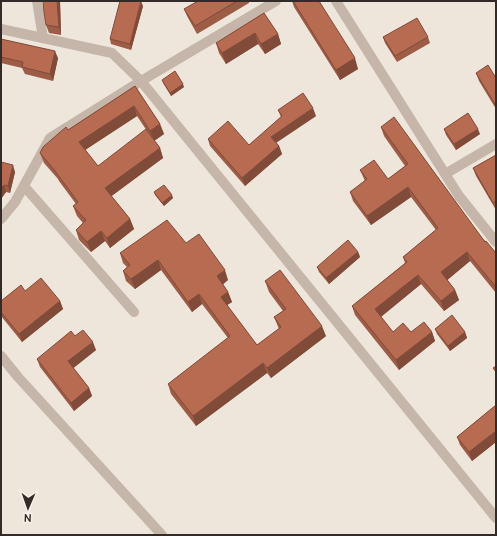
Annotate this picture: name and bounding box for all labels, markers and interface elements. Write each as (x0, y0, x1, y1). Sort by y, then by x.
north arrow (8, 488, 48, 528)
text: N (24, 511, 32, 525)

